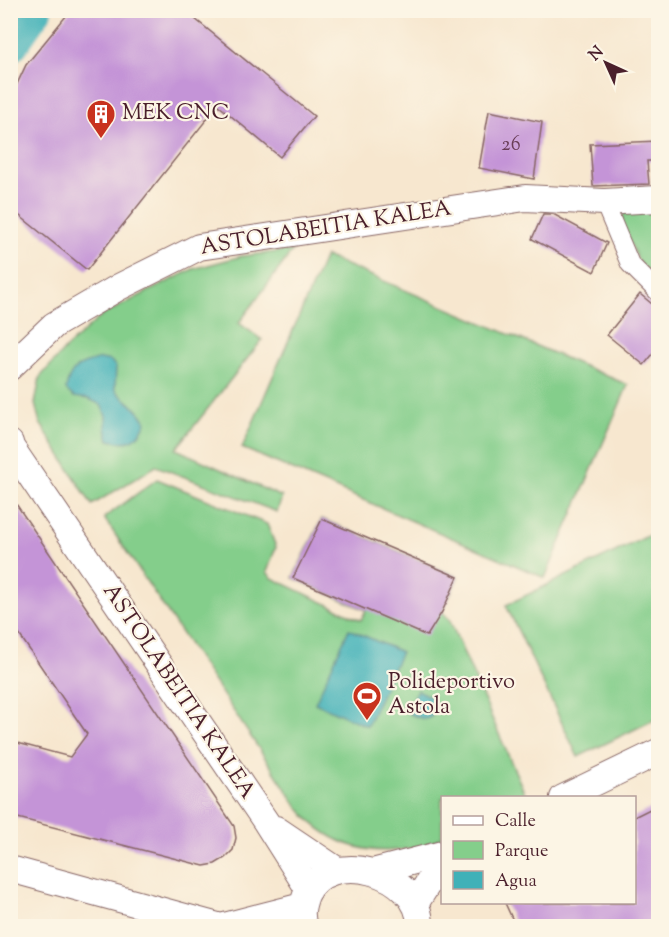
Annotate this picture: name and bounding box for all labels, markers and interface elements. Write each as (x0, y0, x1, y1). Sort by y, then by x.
north arrow (576, 33, 636, 93)
text: N (585, 41, 610, 67)
building icon: MEK CNC (85, 98, 117, 140)
place label: MEK CNC (122, 98, 229, 130)
house number: 26 (501, 131, 521, 160)
street label: ASTOLABEITIA KALEA (198, 193, 454, 265)
street label: ASTOLABEITIA KALEA (94, 578, 262, 806)
place label: Polideportivo Astola (388, 667, 515, 724)
sports icon: Polideportivo Astola (351, 680, 383, 722)
legend (441, 796, 636, 904)
text: Calle (495, 809, 536, 835)
text: Parque (495, 839, 548, 865)
text: Agua (495, 869, 537, 895)

